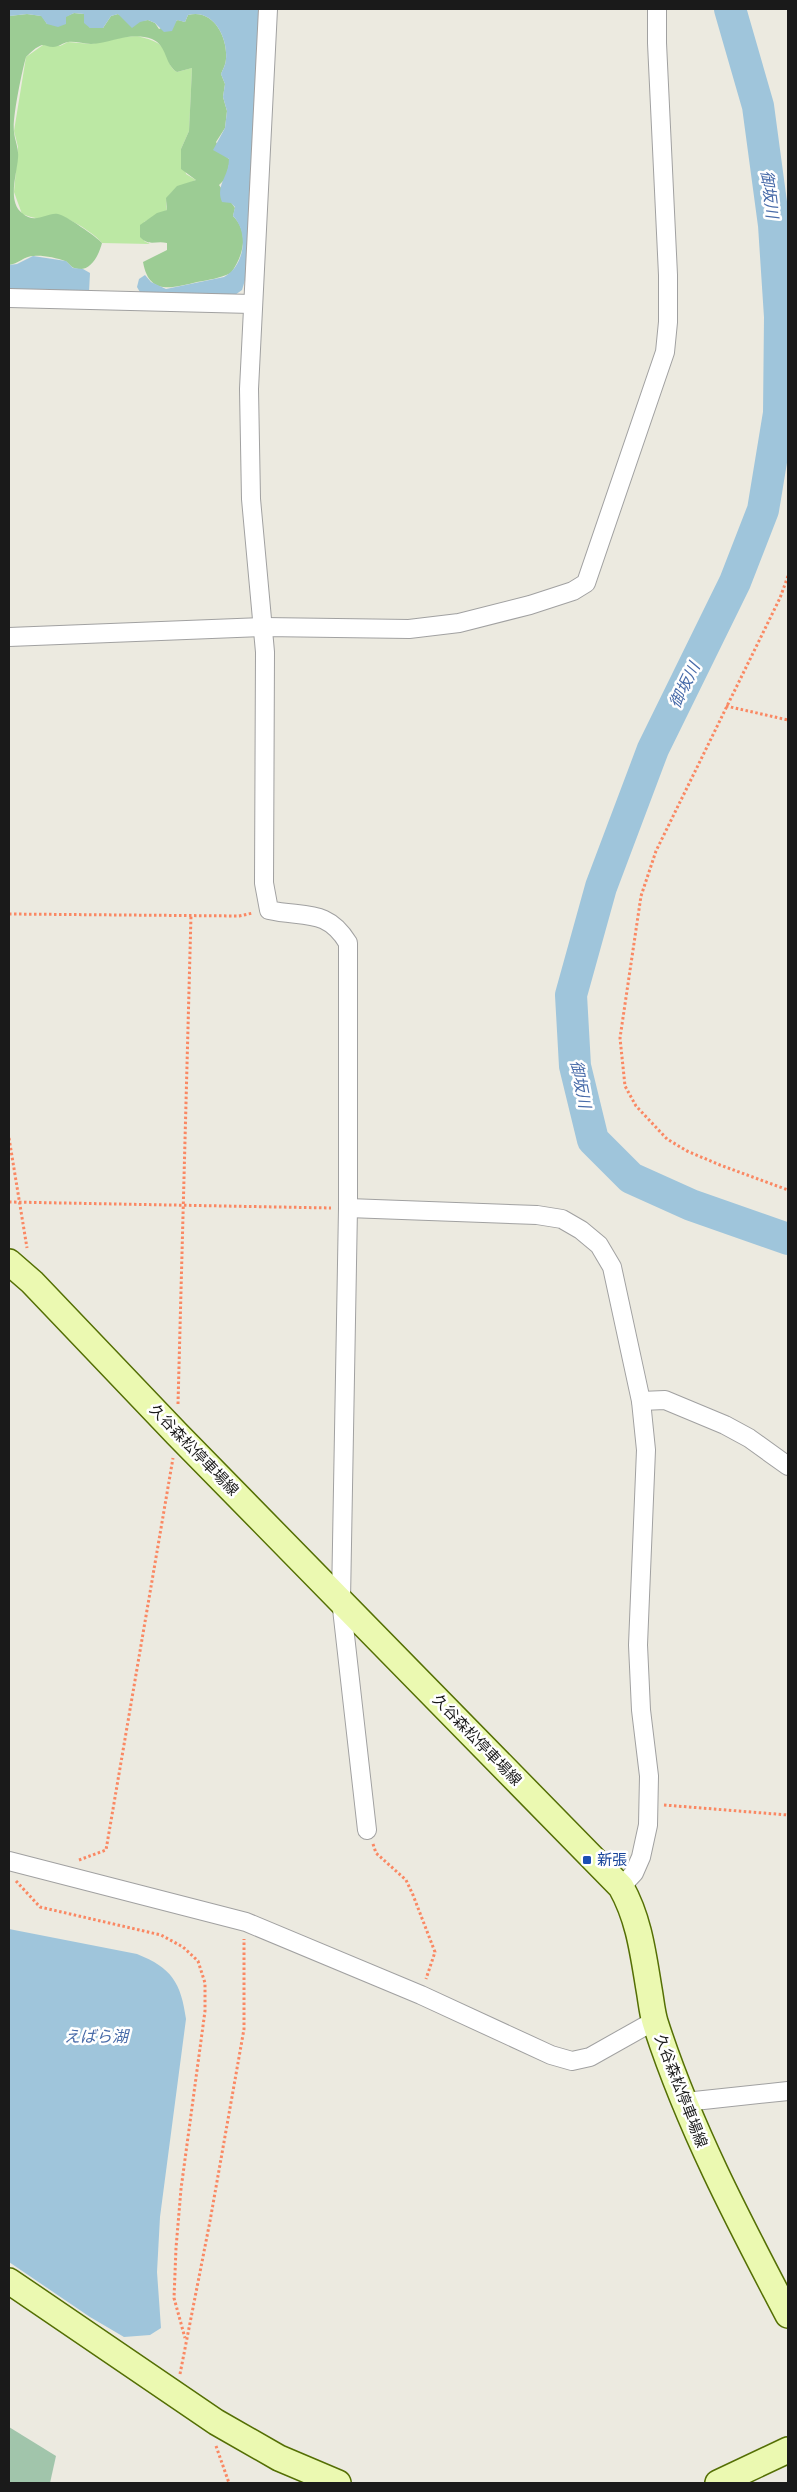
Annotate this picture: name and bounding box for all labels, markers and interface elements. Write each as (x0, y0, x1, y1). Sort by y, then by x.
water label: 御坂川 (758, 169, 781, 221)
water label: 御坂川 (666, 658, 703, 711)
water label: 御坂川 (568, 1059, 594, 1111)
street label: 久谷森松停車場線 (147, 1401, 242, 1499)
street label: 久谷森松停車場線 (430, 1691, 525, 1789)
place label: 新張 (597, 1851, 627, 1868)
marker: 新張 (581, 1854, 593, 1866)
water label: えばら湖 (64, 2028, 131, 2045)
street label: 久谷森松停車場線 (652, 2032, 711, 2150)

